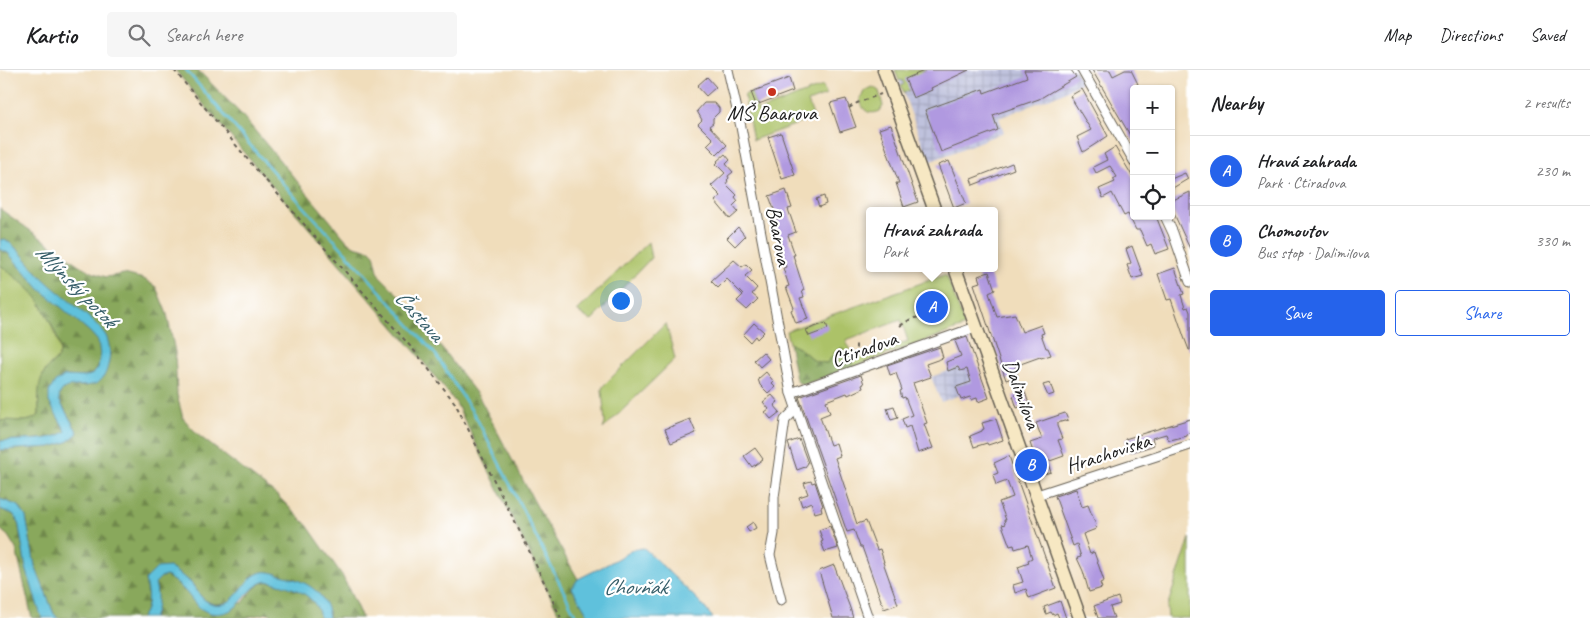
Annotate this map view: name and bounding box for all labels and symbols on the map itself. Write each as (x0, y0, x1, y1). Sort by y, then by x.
marker: MŠ Baarova (766, 86, 778, 98)
place label: MŠ Baarova (727, 100, 819, 126)
street label: Baarova (761, 204, 798, 270)
water label: Mlýnský potok (30, 238, 125, 336)
water label: Častava (389, 284, 452, 350)
your location (608, 288, 634, 314)
pin: A (916, 288, 948, 326)
street label: Ctiradova (827, 324, 902, 373)
street label: Dalimilova (997, 356, 1047, 434)
street label: Hrachoviska (1062, 427, 1155, 479)
pin: B (1015, 446, 1047, 484)
water label: Chovňák (603, 573, 671, 601)

